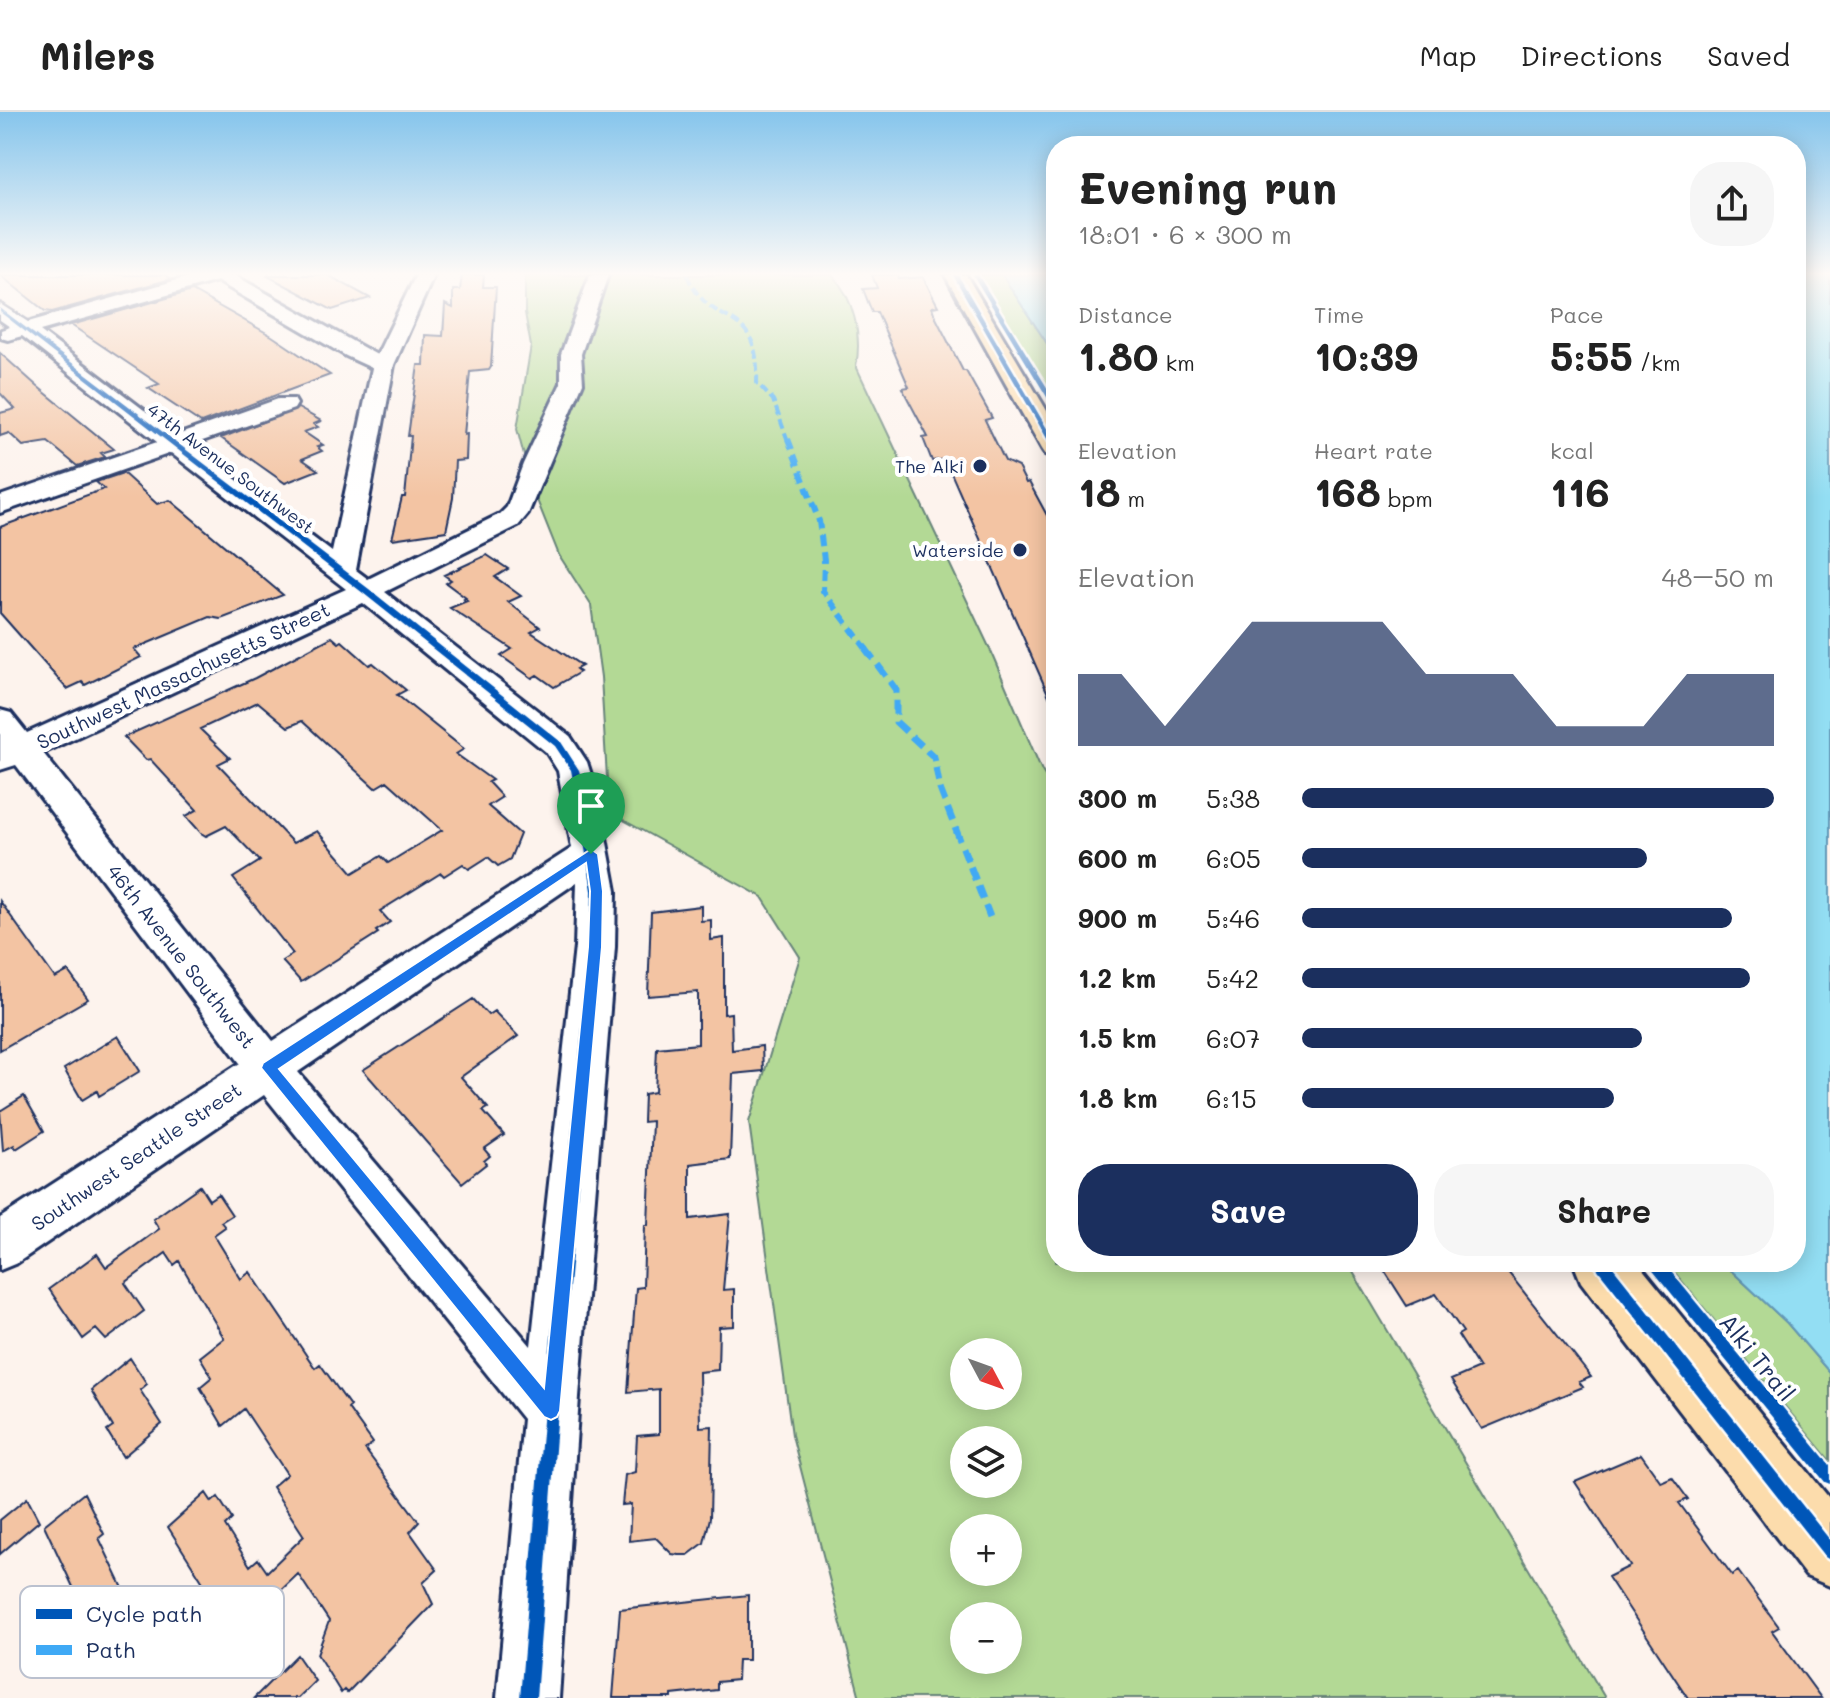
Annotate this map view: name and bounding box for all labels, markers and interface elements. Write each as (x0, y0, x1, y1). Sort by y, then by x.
text: Milers (40, 30, 155, 80)
text: Map (1420, 37, 1477, 73)
text: Directions (1521, 37, 1663, 73)
text: Saved (1707, 37, 1790, 73)
text: Evening run (1078, 158, 1337, 215)
button: share (1690, 162, 1774, 246)
text: 18:01 · 6 × 300 m (1078, 217, 1292, 251)
text: Distance (1078, 300, 1173, 329)
text: Time (1314, 300, 1364, 329)
text: Pace (1550, 300, 1604, 329)
text: 1.80 (1078, 329, 1159, 381)
text: 10:39 (1314, 329, 1418, 381)
text: 5:55 (1550, 329, 1633, 381)
text: km (1159, 348, 1195, 377)
text: /km (1633, 348, 1681, 377)
street label: 47th Avenue Southwest (143, 397, 319, 539)
text: Elevation (1078, 436, 1177, 465)
text: Heart rate (1314, 436, 1433, 465)
text: kcal (1550, 436, 1594, 465)
place label: The Alki (895, 454, 964, 478)
marker: The Alki (971, 457, 989, 475)
text: 18 (1078, 465, 1121, 517)
text: 168 (1314, 465, 1381, 517)
text: 116 (1550, 465, 1610, 517)
text: m (1121, 484, 1145, 513)
text: bpm (1381, 484, 1433, 513)
place label: Waterside (912, 538, 1004, 562)
marker: Waterside (1011, 541, 1029, 559)
text: Elevation (1078, 560, 1195, 594)
text: 48–50 m (1661, 560, 1774, 594)
street label: Southwest Massachusetts Street (32, 595, 334, 755)
pin (557, 772, 625, 854)
text: 300 m (1078, 781, 1157, 815)
text: 5:38 (1206, 781, 1260, 815)
icon: arrive (569, 784, 613, 828)
text: 600 m (1078, 841, 1157, 875)
text: 6:05 (1206, 841, 1261, 875)
street label: 46th Avenue Southwest (102, 859, 262, 1053)
text: 900 m (1078, 901, 1157, 935)
text: 5:46 (1206, 901, 1260, 935)
text: 1.2 km (1078, 961, 1156, 995)
text: 5:42 (1206, 961, 1259, 995)
text: 1.5 km (1078, 1021, 1157, 1055)
text: 6:07 (1206, 1021, 1260, 1055)
street label: Southwest Seattle Street (26, 1076, 246, 1236)
text: 1.8 km (1078, 1081, 1158, 1115)
text: 6:15 (1206, 1081, 1257, 1115)
button: Save (1078, 1164, 1418, 1256)
button: Share (1434, 1164, 1774, 1256)
street label: Alki Trail (1713, 1307, 1803, 1407)
north arrow (950, 1338, 1022, 1410)
map controls (950, 1338, 1022, 1674)
button: layers (950, 1426, 1022, 1498)
button: + (950, 1514, 1022, 1586)
legend (20, 1586, 284, 1678)
text: Cycle path (86, 1599, 202, 1628)
button: − (950, 1602, 1022, 1674)
text: Path (86, 1635, 135, 1664)

